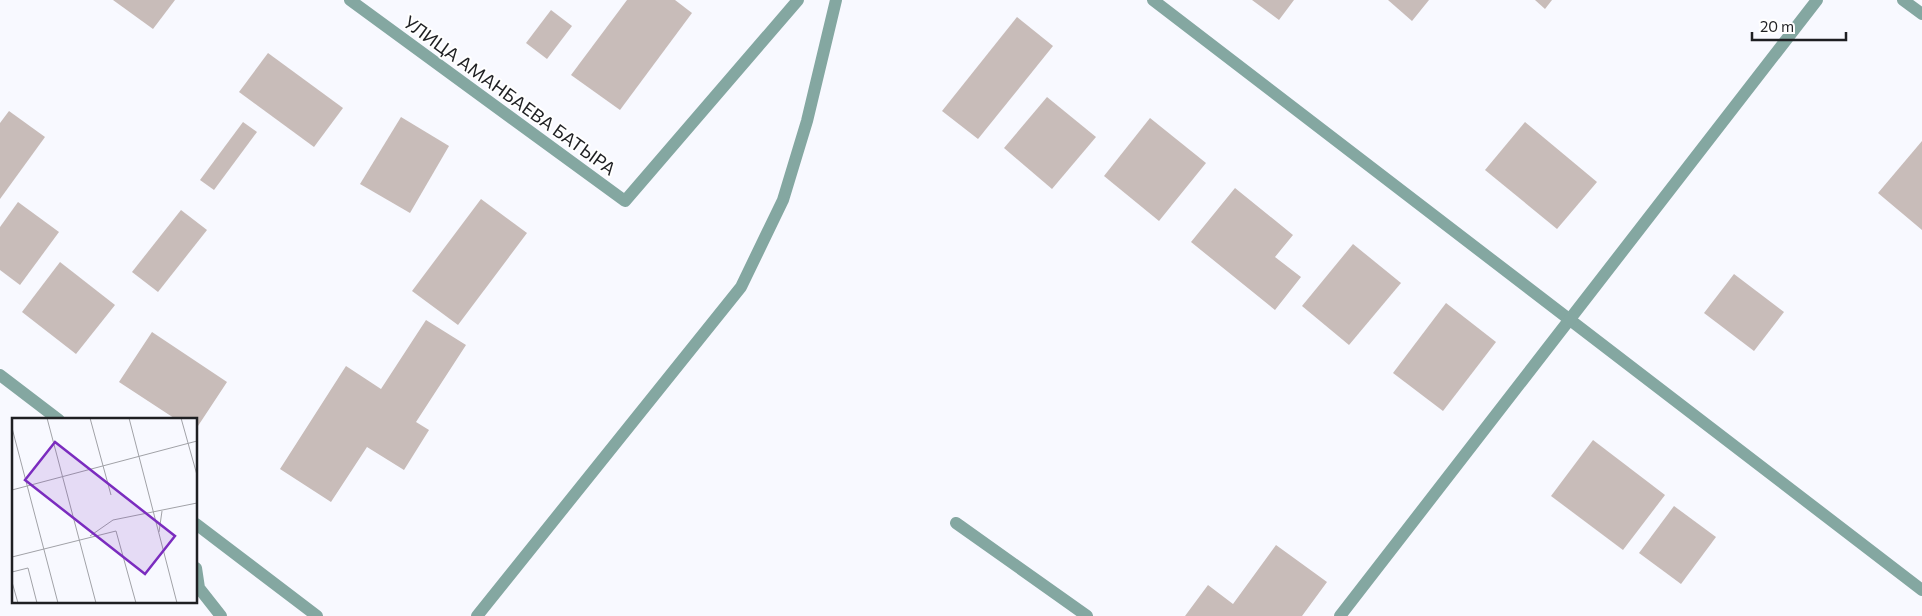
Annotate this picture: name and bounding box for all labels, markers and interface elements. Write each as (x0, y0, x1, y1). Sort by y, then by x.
scale bar (1752, 10, 1846, 42)
street label: УЛИЦА АМАНБАЕВА БАТЫРА (400, 11, 620, 179)
text: 20 m (1760, 17, 1794, 35)
inset map (12, 418, 198, 604)

